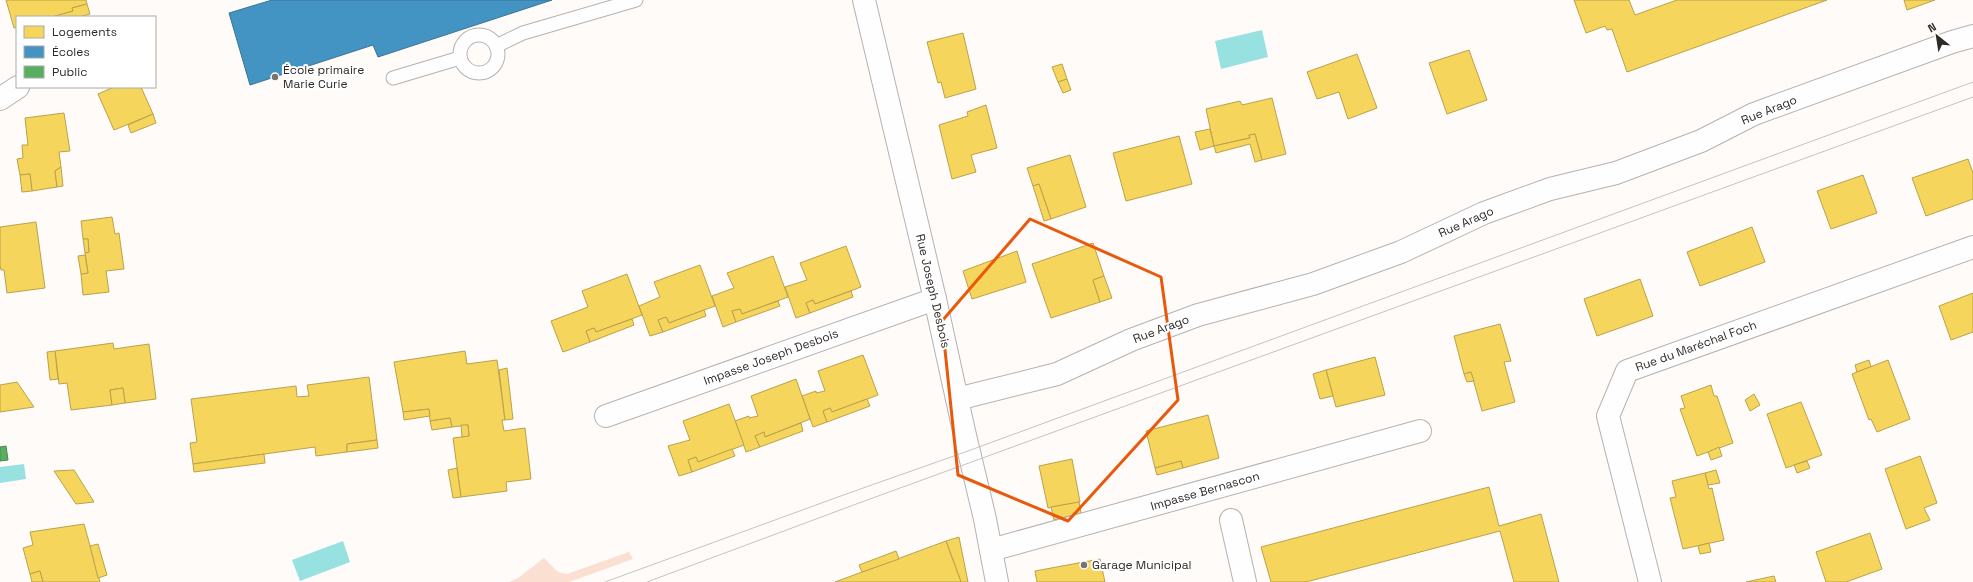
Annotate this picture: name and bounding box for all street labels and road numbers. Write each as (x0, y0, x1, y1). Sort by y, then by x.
street label: Rue Arago (1739, 92, 1799, 128)
street label: Rue Arago (1436, 203, 1496, 241)
street label: Rue Joseph Desbois (912, 232, 954, 350)
street label: Rue Arago (1131, 311, 1191, 347)
street label: Rue du Maréchal Foch (1633, 317, 1759, 375)
street label: Impasse Joseph Desbois (701, 325, 841, 389)
street label: Impasse Bernascon (1149, 468, 1261, 514)

